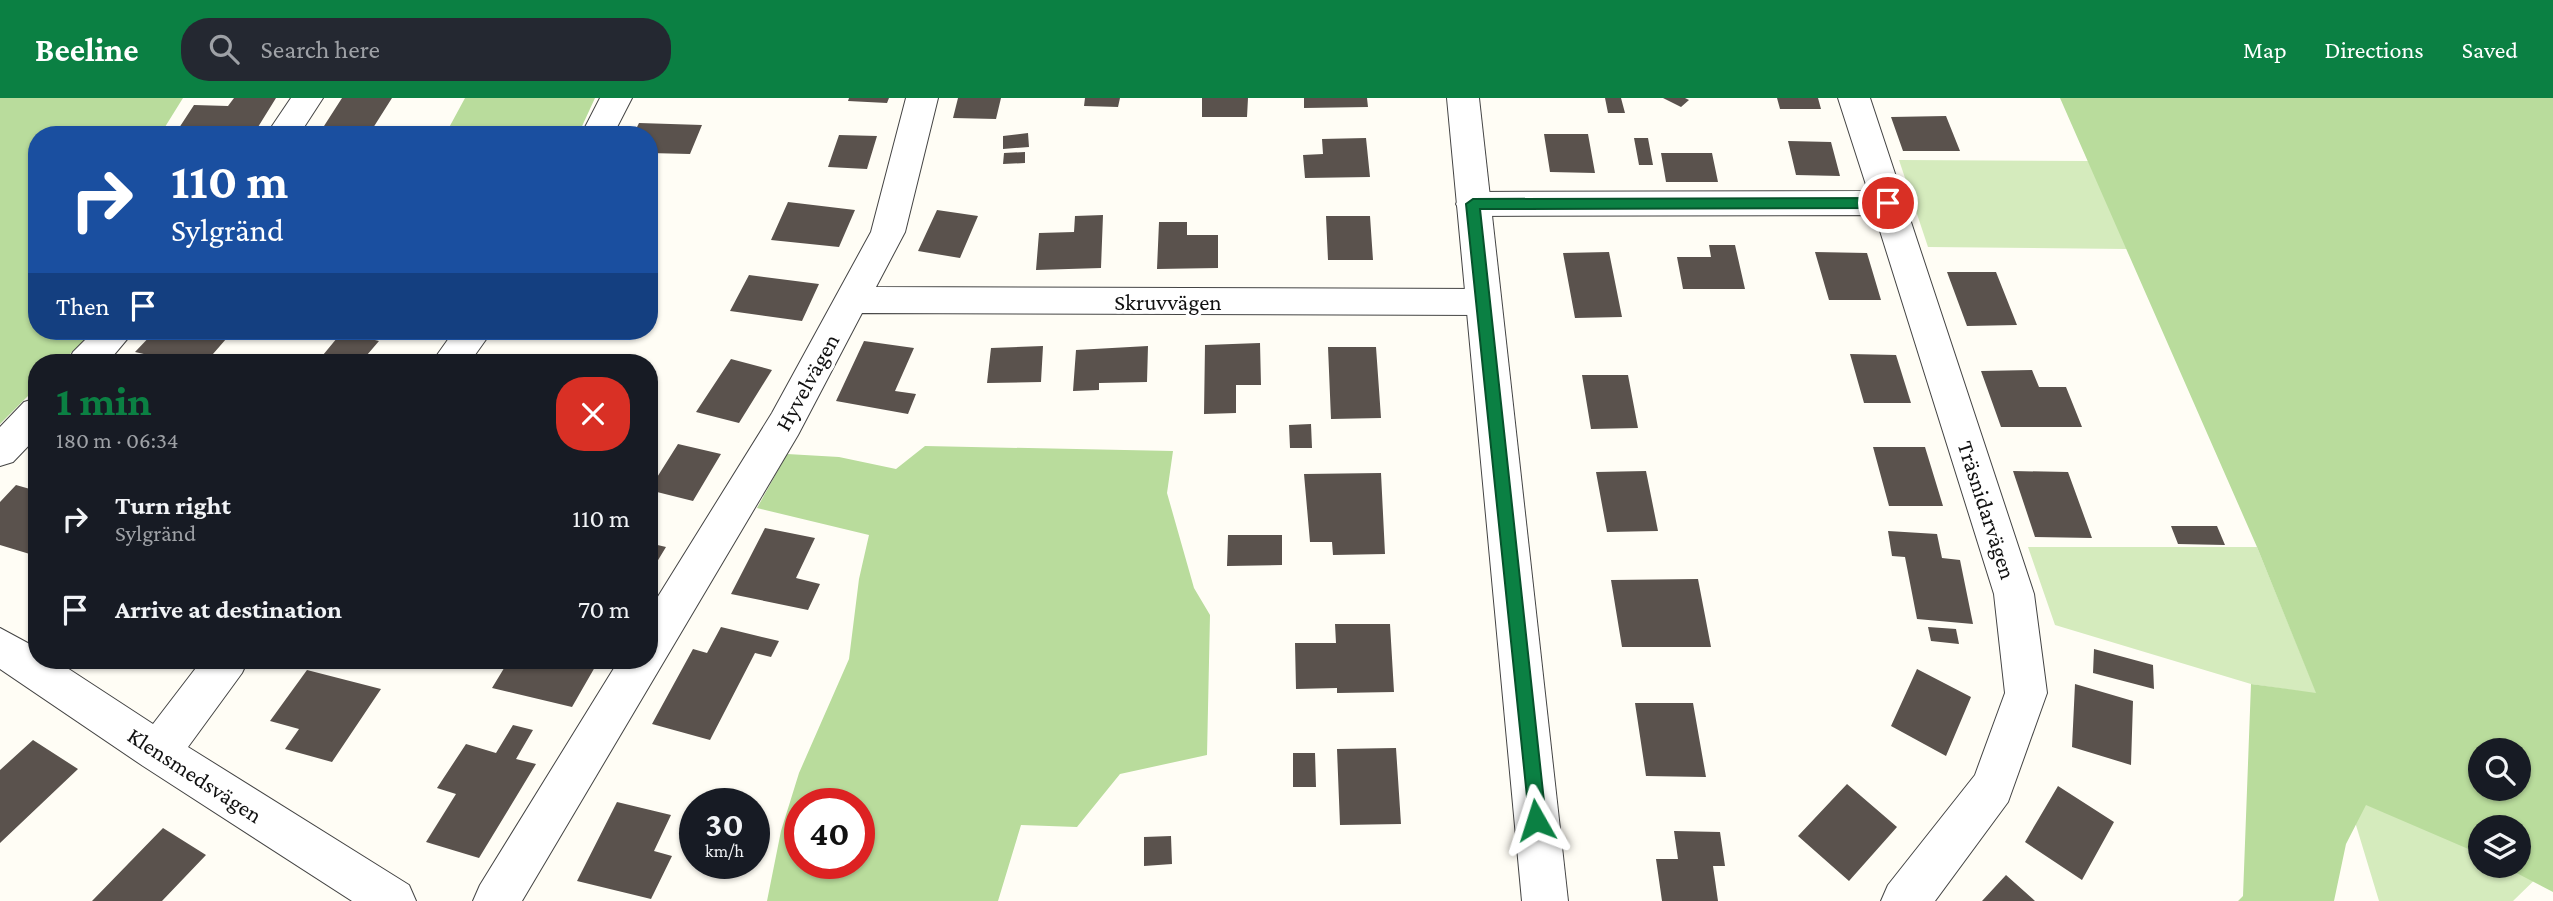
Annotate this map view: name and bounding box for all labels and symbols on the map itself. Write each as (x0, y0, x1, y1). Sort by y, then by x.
pin (1858, 173, 1918, 233)
street label: Skruvvägen (1114, 289, 1222, 315)
street label: Hyvelvägen (770, 329, 844, 435)
street label: Träsnidarvägen (1952, 438, 2022, 582)
street label: Klensmedsvägen (123, 722, 267, 828)
position arrow (1499, 783, 1573, 857)
speed limit sign: 40 (784, 788, 875, 879)

